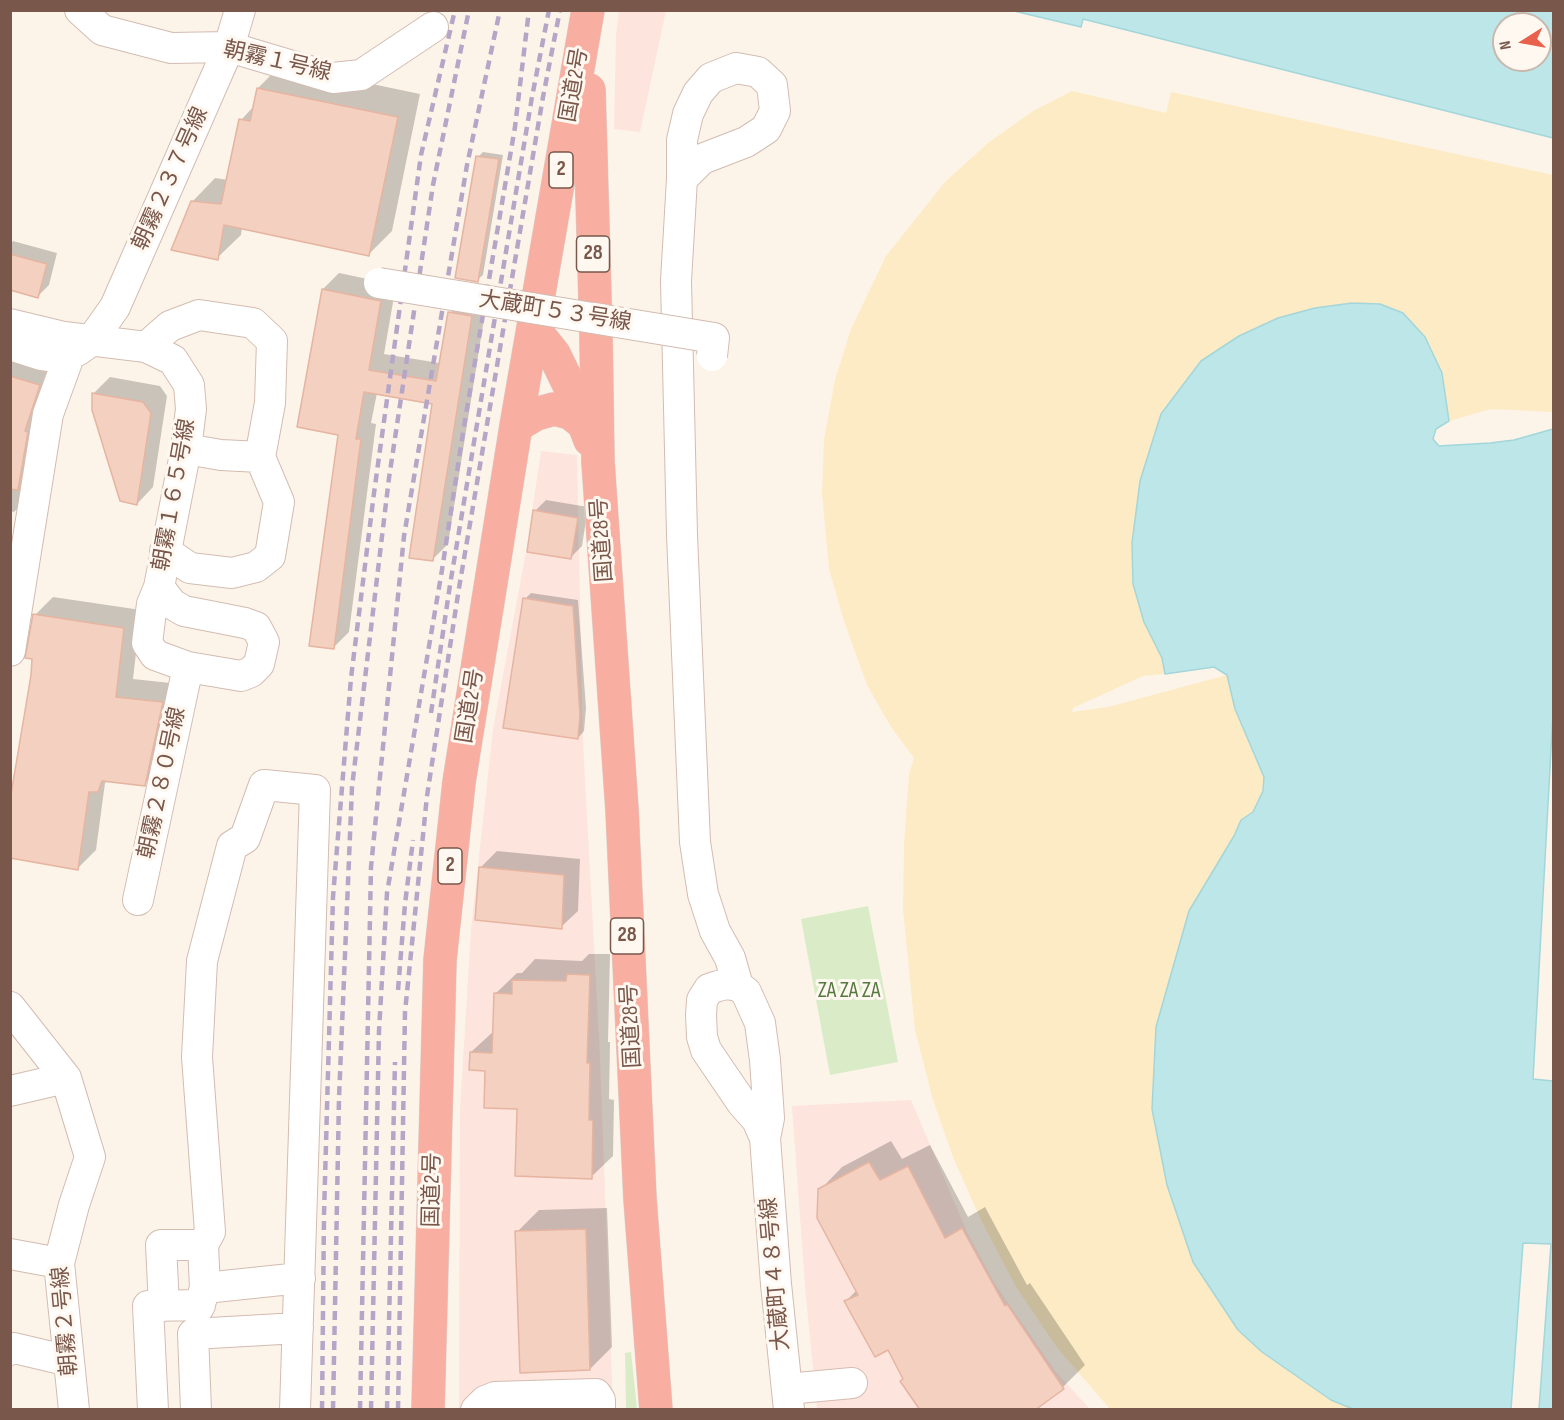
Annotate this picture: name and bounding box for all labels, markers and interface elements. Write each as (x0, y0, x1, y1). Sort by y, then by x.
north arrow (1492, 12, 1552, 72)
street label: 朝霧１号線 (220, 37, 334, 87)
text: N (1496, 39, 1516, 51)
street label: 国道2号 (555, 46, 595, 124)
street label: 朝霧２３７号線 (128, 103, 214, 255)
road number: 2 (549, 152, 573, 188)
road number: 28 (576, 236, 610, 272)
street label: 大蔵町５３号線 (477, 287, 633, 337)
street label: 朝霧１６５号線 (149, 417, 201, 573)
street label: 国道28号 (587, 497, 619, 583)
street label: 国道2号 (452, 667, 490, 745)
street label: 朝霧２８０号線 (134, 705, 192, 861)
road number: 2 (438, 848, 462, 884)
road number: 28 (610, 918, 644, 954)
park label: ZA ZA ZA (818, 978, 880, 1004)
street label: 国道28号 (617, 983, 647, 1069)
street label: 国道2号 (419, 1152, 447, 1228)
street label: 大蔵町４８号線 (756, 1196, 796, 1352)
street label: 朝霧２号線 (48, 1265, 84, 1377)

